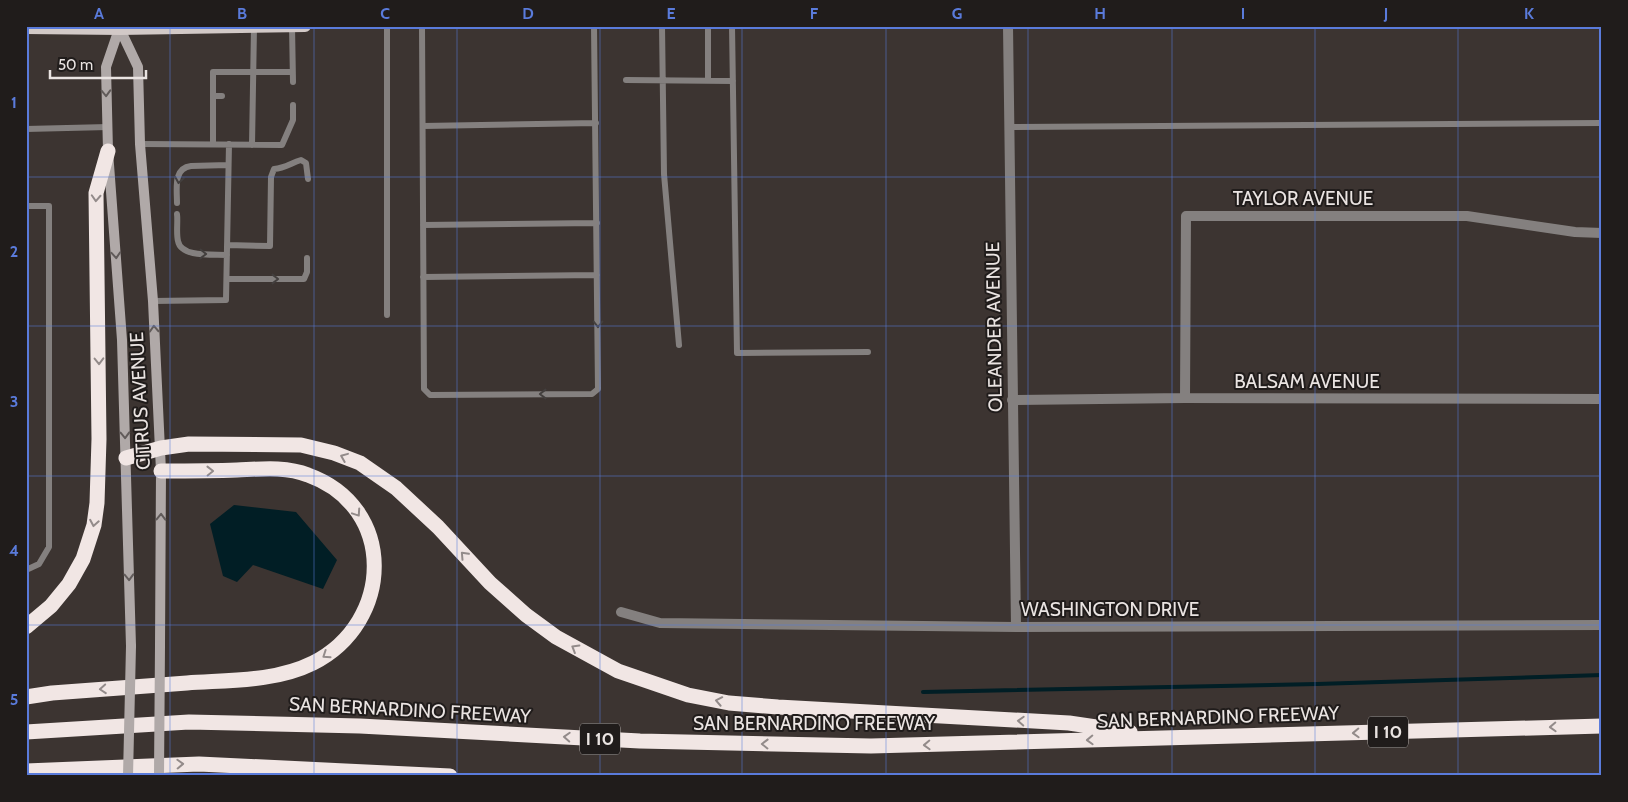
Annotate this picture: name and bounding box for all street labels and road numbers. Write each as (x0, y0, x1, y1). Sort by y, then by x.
street label: TAYLOR AVENUE (1233, 187, 1373, 210)
street label: OLEANDER AVENUE (981, 242, 1007, 412)
street label: CITRUS AVENUE (125, 332, 155, 470)
street label: BALSAM AVENUE (1234, 370, 1380, 393)
street label: WASHINGTON DRIVE (1021, 598, 1199, 621)
street label: SAN BERNARDINO FREEWAY (288, 692, 532, 728)
street label: SAN BERNARDINO FREEWAY (1097, 701, 1340, 733)
street label: SAN BERNARDINO FREEWAY (693, 712, 935, 735)
road number: I 10 (1368, 716, 1408, 748)
road number: I 10 (580, 724, 620, 754)

